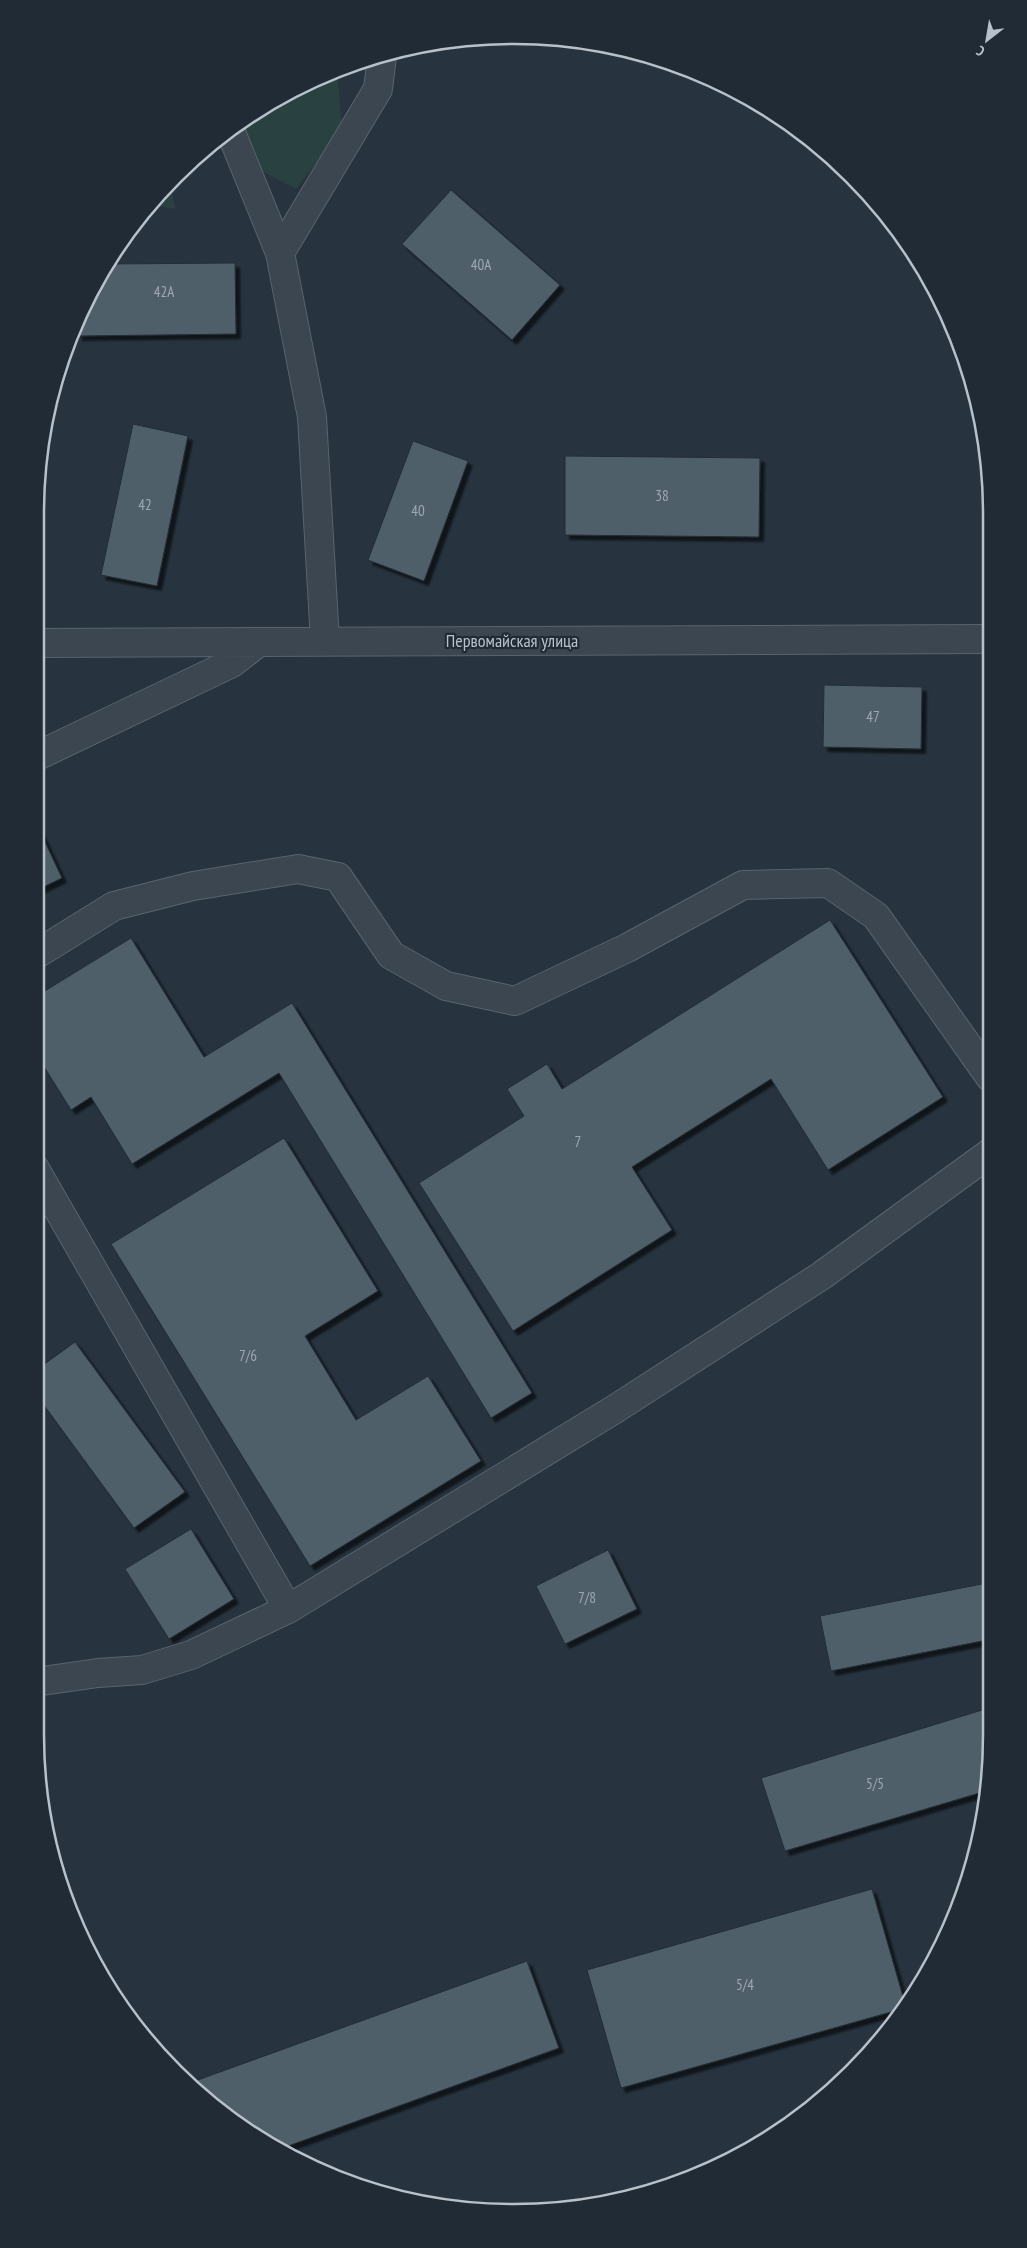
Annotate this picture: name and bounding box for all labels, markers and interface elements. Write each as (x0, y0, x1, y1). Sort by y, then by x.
north arrow (962, 15, 1012, 65)
text: С (972, 41, 988, 61)
house number: 40А (471, 255, 492, 274)
house number: 42А (154, 282, 175, 301)
house number: 38 (655, 486, 669, 505)
house number: 42 (138, 495, 152, 514)
house number: 40 (411, 501, 425, 520)
street label: Первомайская улица (446, 629, 578, 652)
house number: 47 (866, 707, 880, 726)
house number: 7 (575, 1132, 581, 1151)
house number: 7/6 (239, 1346, 257, 1365)
house number: 7/8 (578, 1588, 596, 1607)
house number: 5/5 (866, 1774, 884, 1793)
house number: 5/4 (736, 1975, 754, 1994)

